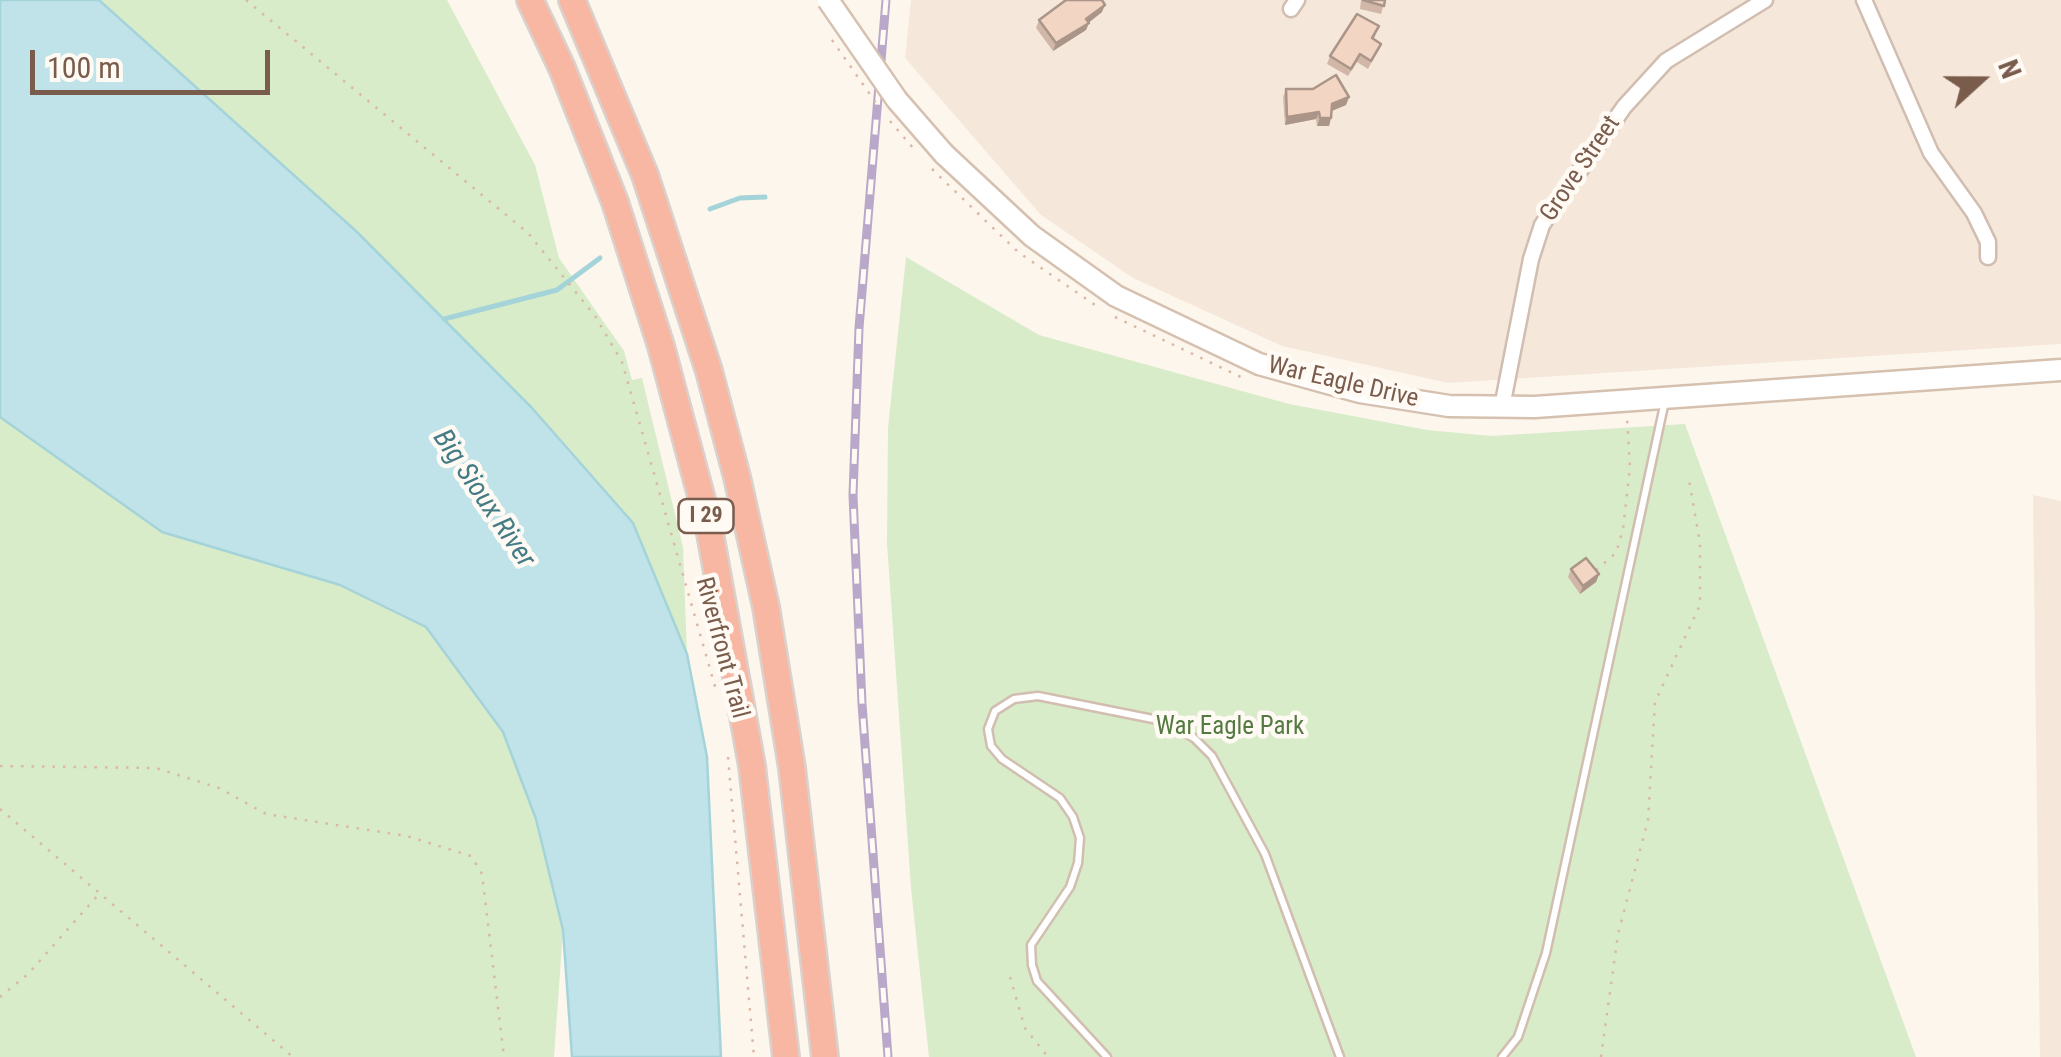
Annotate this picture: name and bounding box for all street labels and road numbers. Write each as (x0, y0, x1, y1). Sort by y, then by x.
street label: Grove Street (1535, 110, 1627, 228)
street label: War Eagle Drive (1265, 351, 1421, 415)
road number: I 29 (678, 499, 734, 533)
street label: Riverfront Trail (688, 574, 754, 722)

